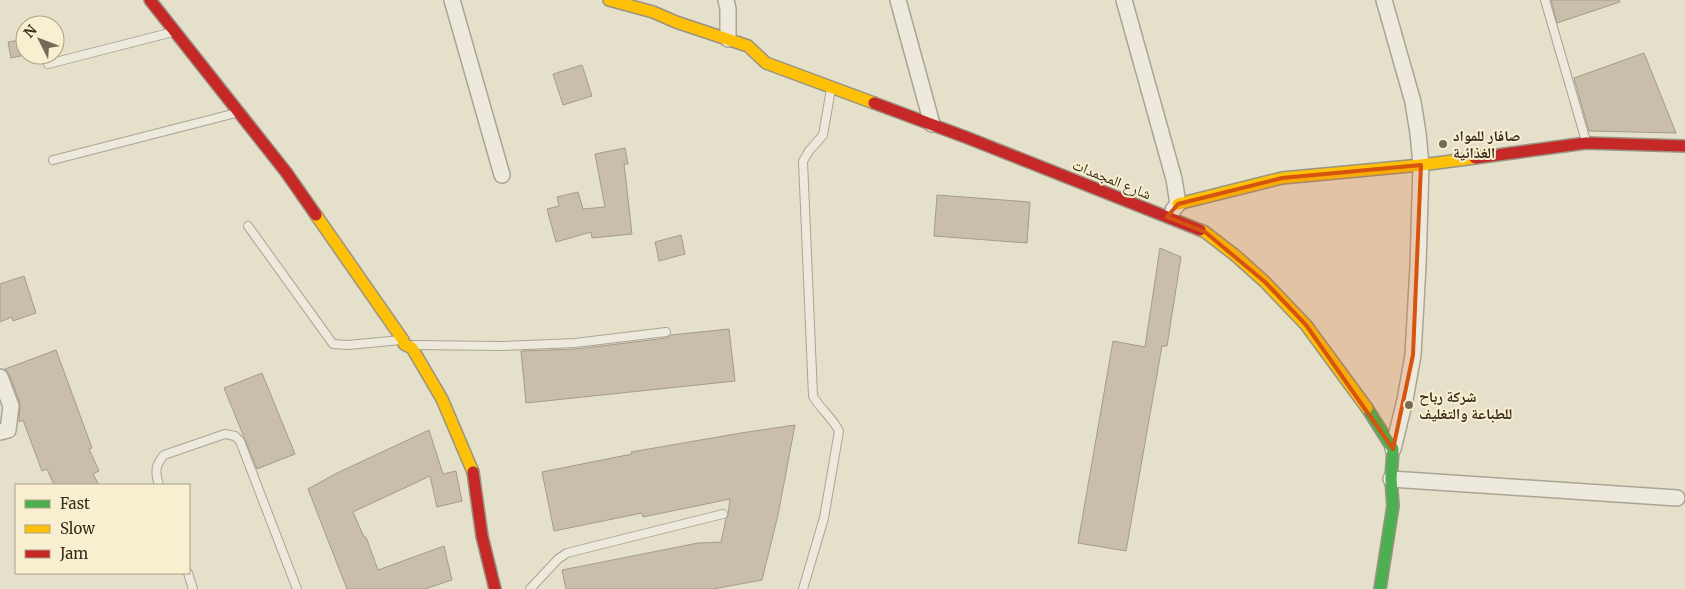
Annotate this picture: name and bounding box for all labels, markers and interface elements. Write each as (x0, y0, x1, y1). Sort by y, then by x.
north arrow (15, 15, 65, 65)
text: N (20, 21, 41, 41)
place label: صافار للمواد الغذائية (1453, 126, 1520, 162)
marker: صافار للمواد الغذائية (1437, 138, 1449, 150)
street label: شارع المجمدات (1069, 155, 1154, 204)
place label: شركة رباح للطباعة والتغليف (1419, 387, 1512, 423)
marker: شركة رباح للطباعة والتغليف (1403, 399, 1415, 411)
legend (15, 484, 190, 574)
text: Fast (60, 494, 90, 513)
text: Slow (60, 519, 95, 538)
text: Jam (59, 544, 88, 563)

